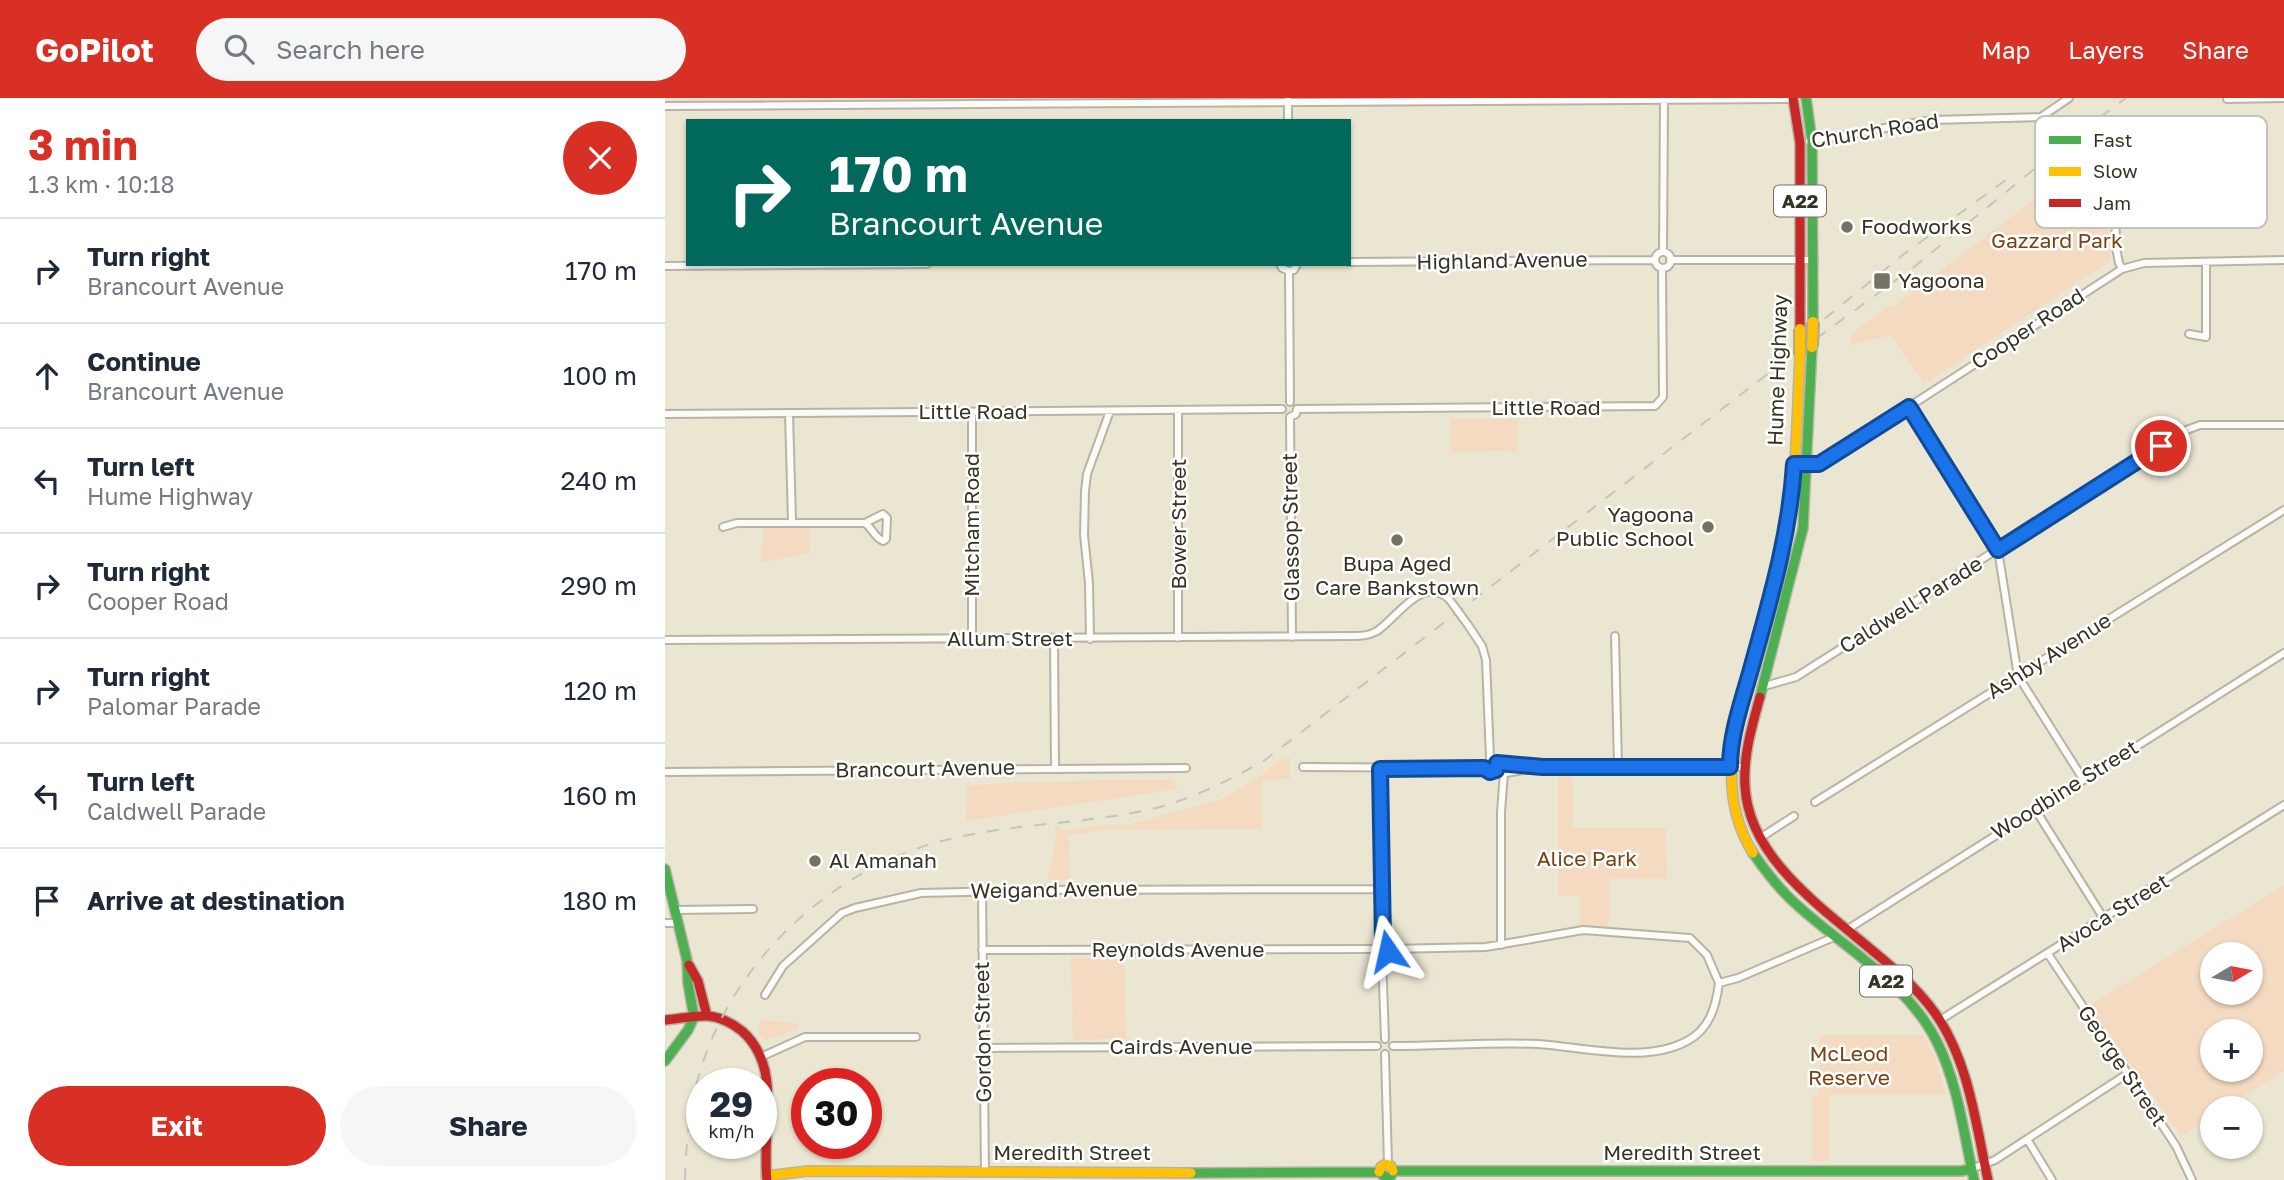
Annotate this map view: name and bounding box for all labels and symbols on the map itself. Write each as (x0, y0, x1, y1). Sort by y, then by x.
street label: Church Road (1809, 107, 1941, 153)
legend (2035, 116, 2267, 228)
text: Fast (2093, 128, 2132, 151)
text: Slow (2093, 159, 2138, 182)
road number: A22 (1774, 186, 1826, 216)
text: Jam (2093, 191, 2131, 214)
place label: Foodworks (1861, 213, 1972, 239)
marker: Foodworks (1839, 219, 1855, 235)
park label: Gazzard Park (1991, 227, 2123, 253)
street label: Highland Avenue (1416, 246, 1588, 274)
place label: Yagoona (1898, 267, 1985, 293)
marker: Yagoona (1872, 271, 1892, 291)
street label: Cooper Road (1966, 282, 2089, 374)
street label: Hume Highway (1761, 293, 1793, 446)
street label: Little Road (1491, 394, 1601, 420)
street label: Little Road (918, 398, 1028, 424)
pin (2131, 416, 2191, 476)
street label: Mitcham Road (958, 453, 984, 597)
street label: Glassop Street (1276, 453, 1304, 602)
street label: Bower Street (1165, 458, 1191, 590)
place label: Yagoona Public School (1556, 501, 1694, 551)
marker: Yagoona Public School (1700, 519, 1716, 535)
marker: Bupa Aged Care Bankstown (1389, 532, 1405, 548)
place label: Bupa Aged Care Bankstown (1315, 550, 1479, 600)
street label: Caldwell Parade (1834, 550, 1987, 659)
street label: Ashby Avenue (1982, 607, 2115, 704)
street label: Allum Street (947, 625, 1073, 651)
street label: Woodbine Street (1986, 733, 2143, 845)
street label: Brancourt Avenue (835, 753, 1015, 783)
park label: Alice Park (1537, 845, 1637, 871)
place label: Al Amanah (829, 847, 937, 873)
marker: Al Amanah (807, 853, 823, 869)
street label: Avoca Street (2052, 867, 2173, 957)
street label: Weigand Avenue (970, 875, 1138, 903)
position arrow (1351, 914, 1425, 988)
street label: Reynolds Avenue (1091, 936, 1265, 962)
north arrow (2200, 942, 2263, 1004)
street label: Gordon Street (968, 961, 996, 1103)
road number: A22 (1860, 966, 1912, 996)
street label: George Street (2073, 1000, 2173, 1131)
street label: Cairds Avenue (1109, 1033, 1253, 1059)
park label: McLeod Reserve (1808, 1040, 1890, 1090)
speed limit sign: 30 (791, 1068, 882, 1159)
street label: Meredith Street (993, 1139, 1151, 1165)
street label: Meredith Street (1603, 1139, 1761, 1165)

